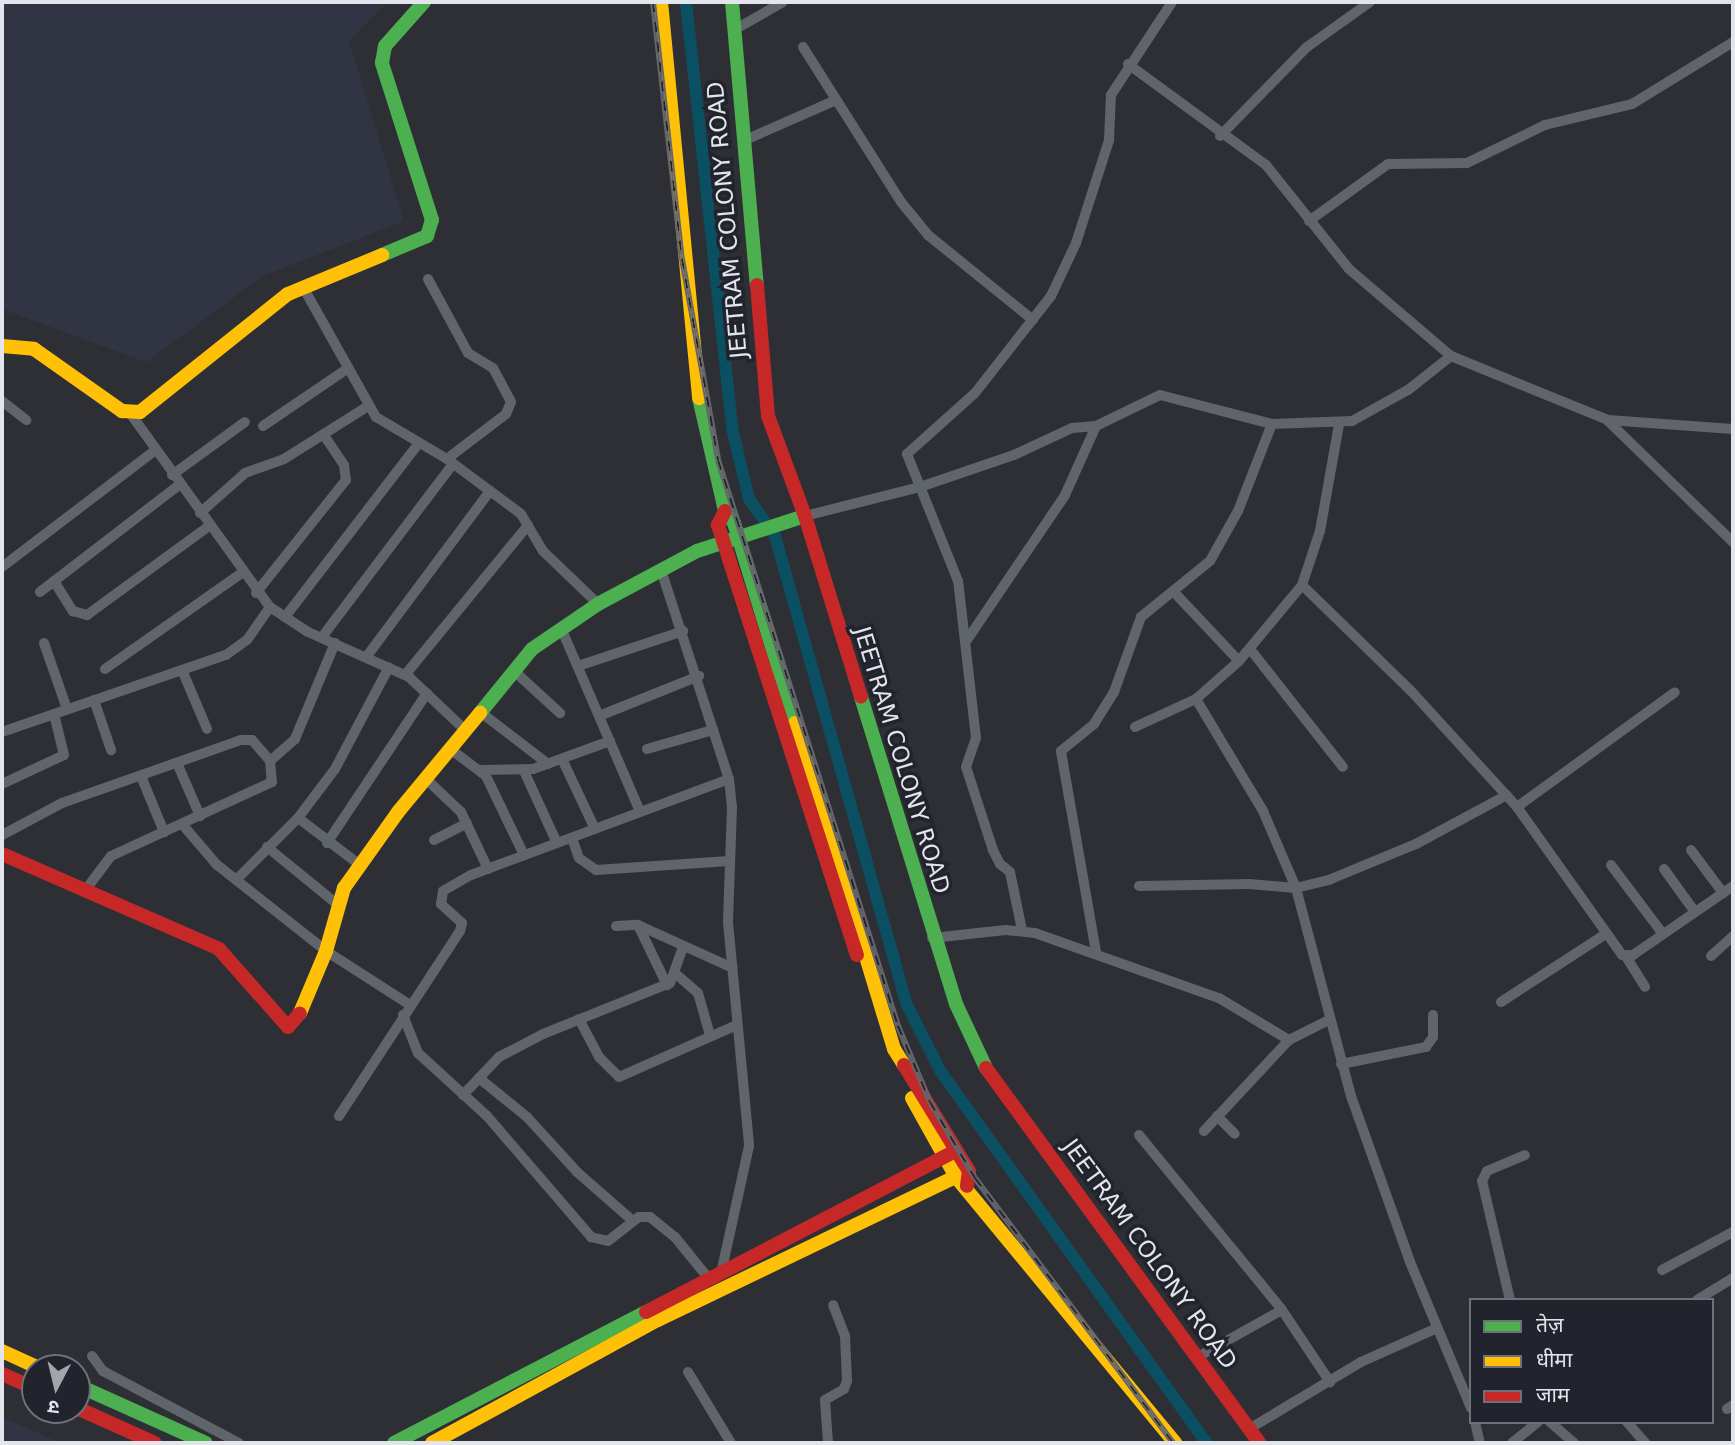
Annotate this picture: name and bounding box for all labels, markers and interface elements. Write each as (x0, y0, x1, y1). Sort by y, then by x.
street label: JEETRAM COLONY ROAD (701, 80, 753, 360)
street label: JEETRAM COLONY ROAD (848, 623, 956, 897)
street label: JEETRAM COLONY ROAD (1057, 1134, 1243, 1374)
legend (1469, 1298, 1714, 1424)
text: तेज़ (1536, 1313, 1564, 1337)
text: धीमा (1536, 1348, 1572, 1372)
north arrow (21, 1354, 91, 1424)
text: जाम (1536, 1383, 1570, 1407)
text: उ (47, 1396, 61, 1419)

